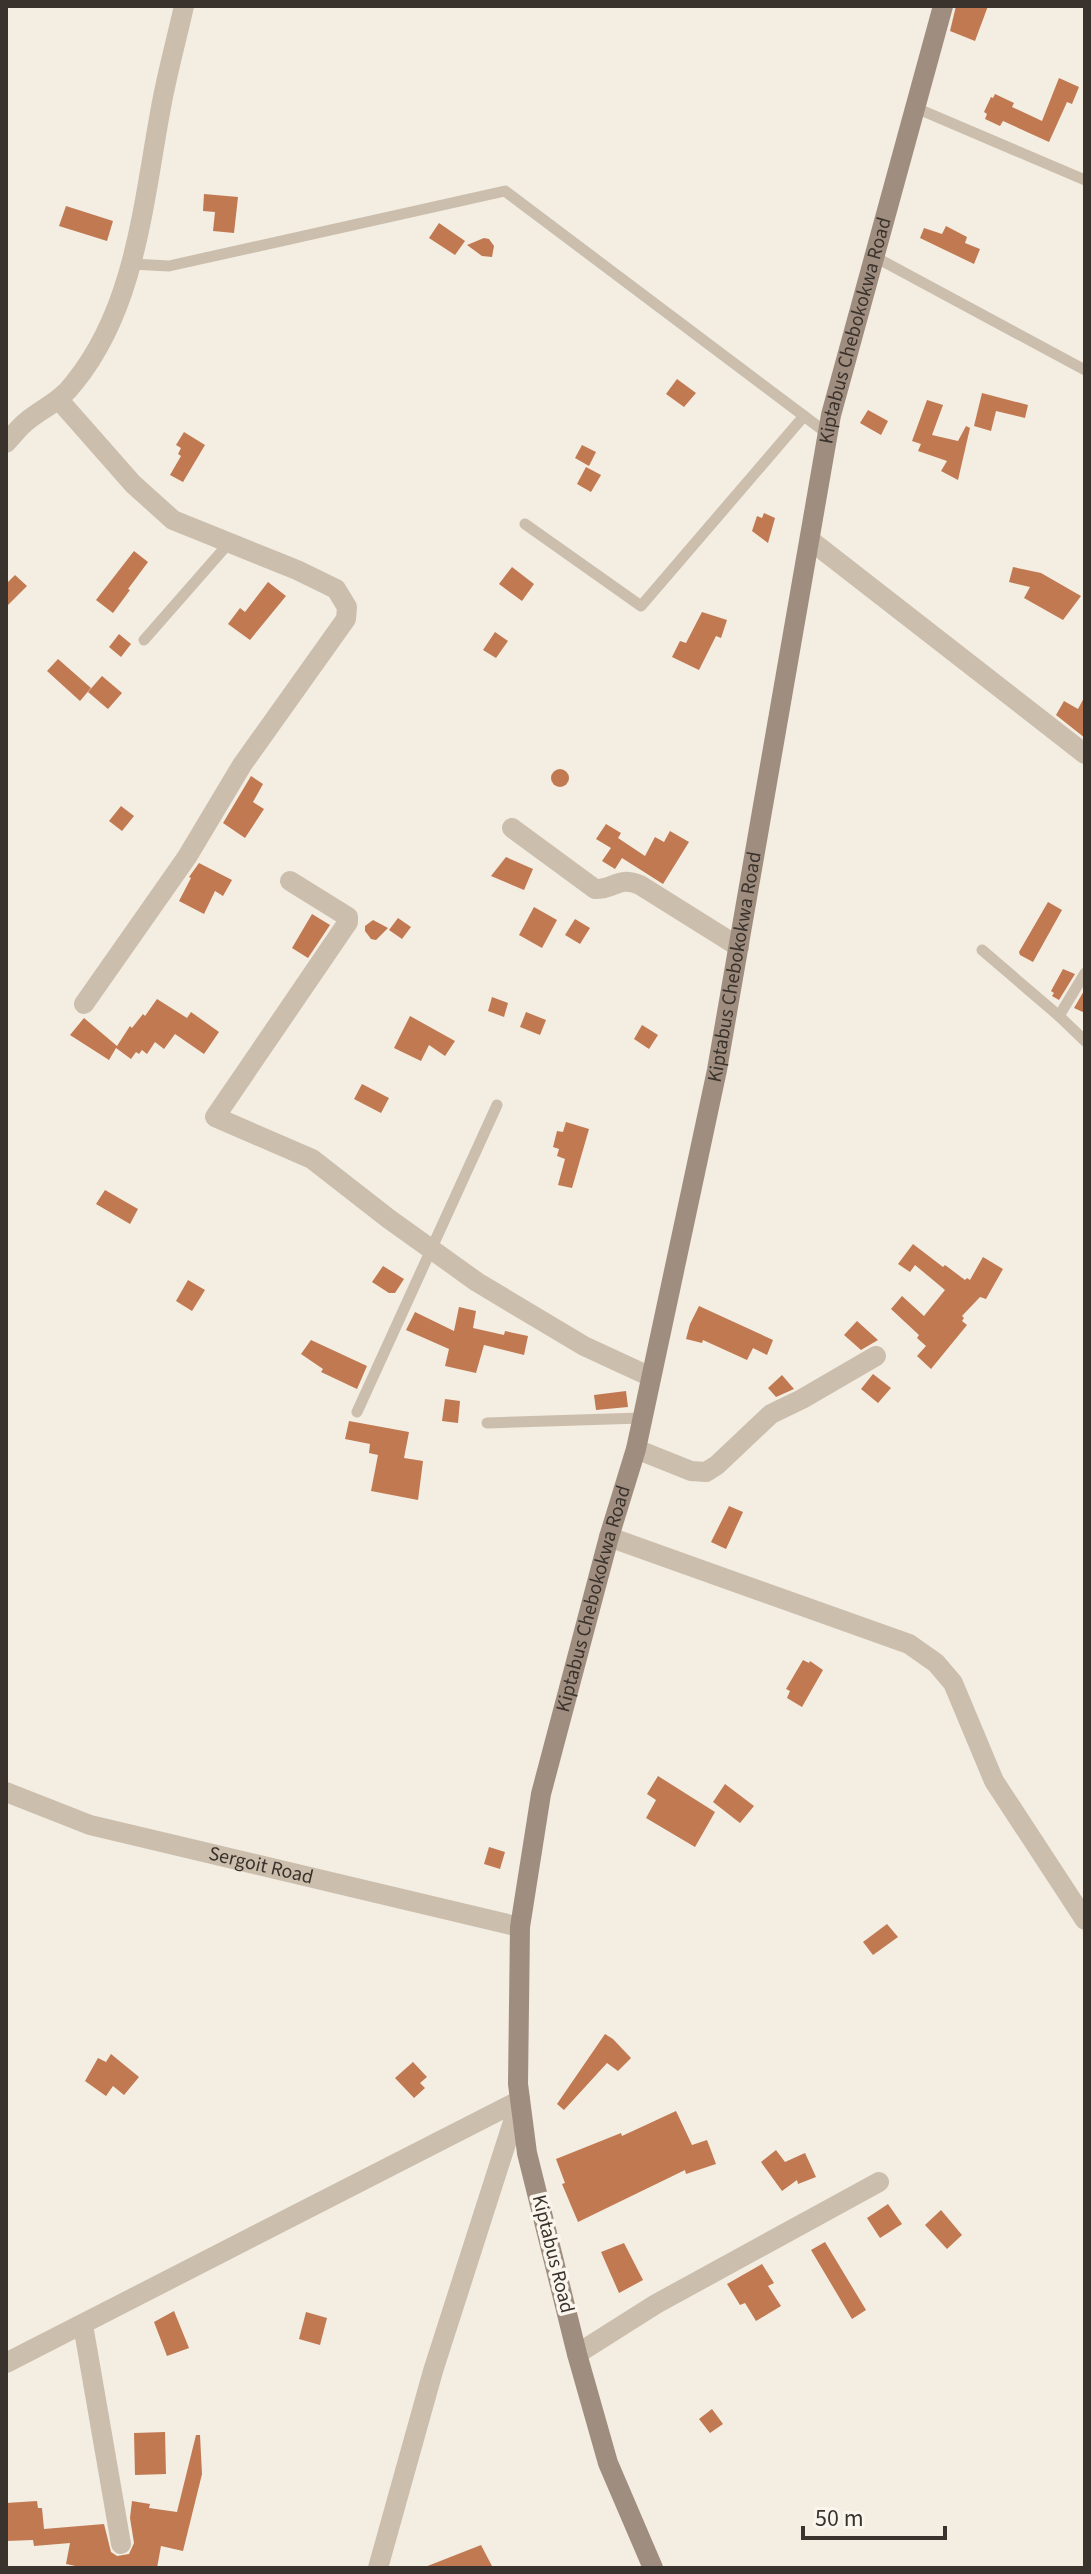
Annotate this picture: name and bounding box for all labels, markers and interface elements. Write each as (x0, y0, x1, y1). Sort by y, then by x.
street label: Kiptabus Chebokokwa Road (812, 214, 899, 446)
street label: Kiptabus Chebokokwa Road (701, 849, 769, 1085)
street label: Kiptabus Chebokokwa Road (549, 1482, 638, 1715)
street label: Sergoit Road (206, 1840, 316, 1891)
street label: Kiptabus Road (525, 2192, 581, 2316)
scale bar (803, 2490, 945, 2540)
text: 50 m (815, 2501, 864, 2536)

